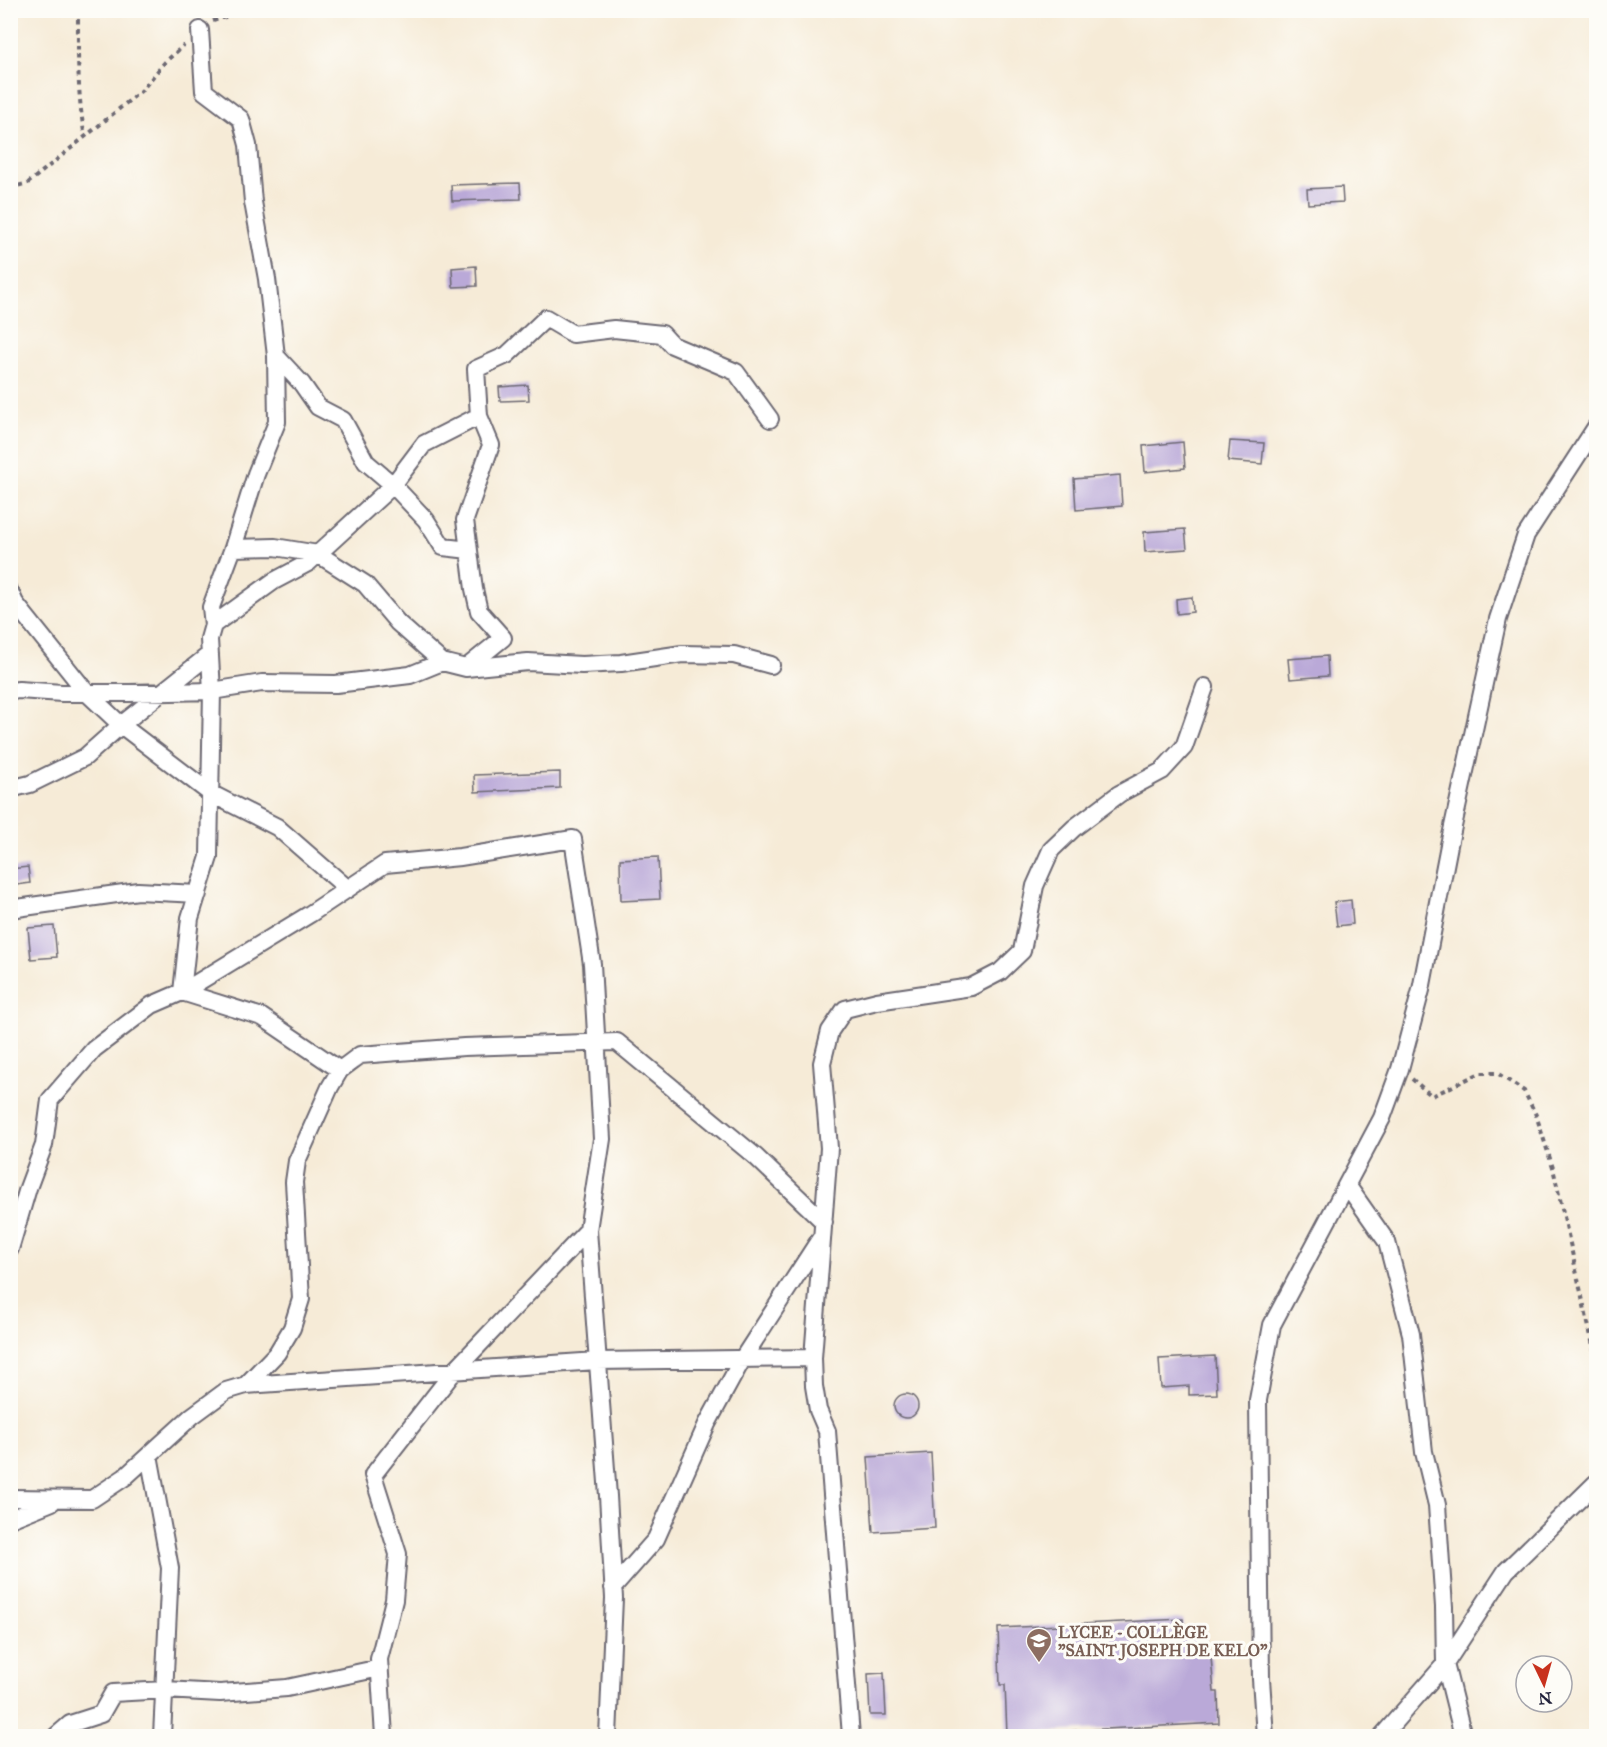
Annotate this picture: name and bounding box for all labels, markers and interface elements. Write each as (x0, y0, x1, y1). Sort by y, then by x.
place label: LYCEE - COLLÈGE "SAINT JOSEPH DE KELO" (1058, 1621, 1268, 1661)
school or university icon: LYCEE - COLLÈGE "SAINT JOSEPH DE KELO" (1024, 1626, 1054, 1664)
north arrow (1514, 1654, 1574, 1714)
text: N (1537, 1688, 1553, 1709)

